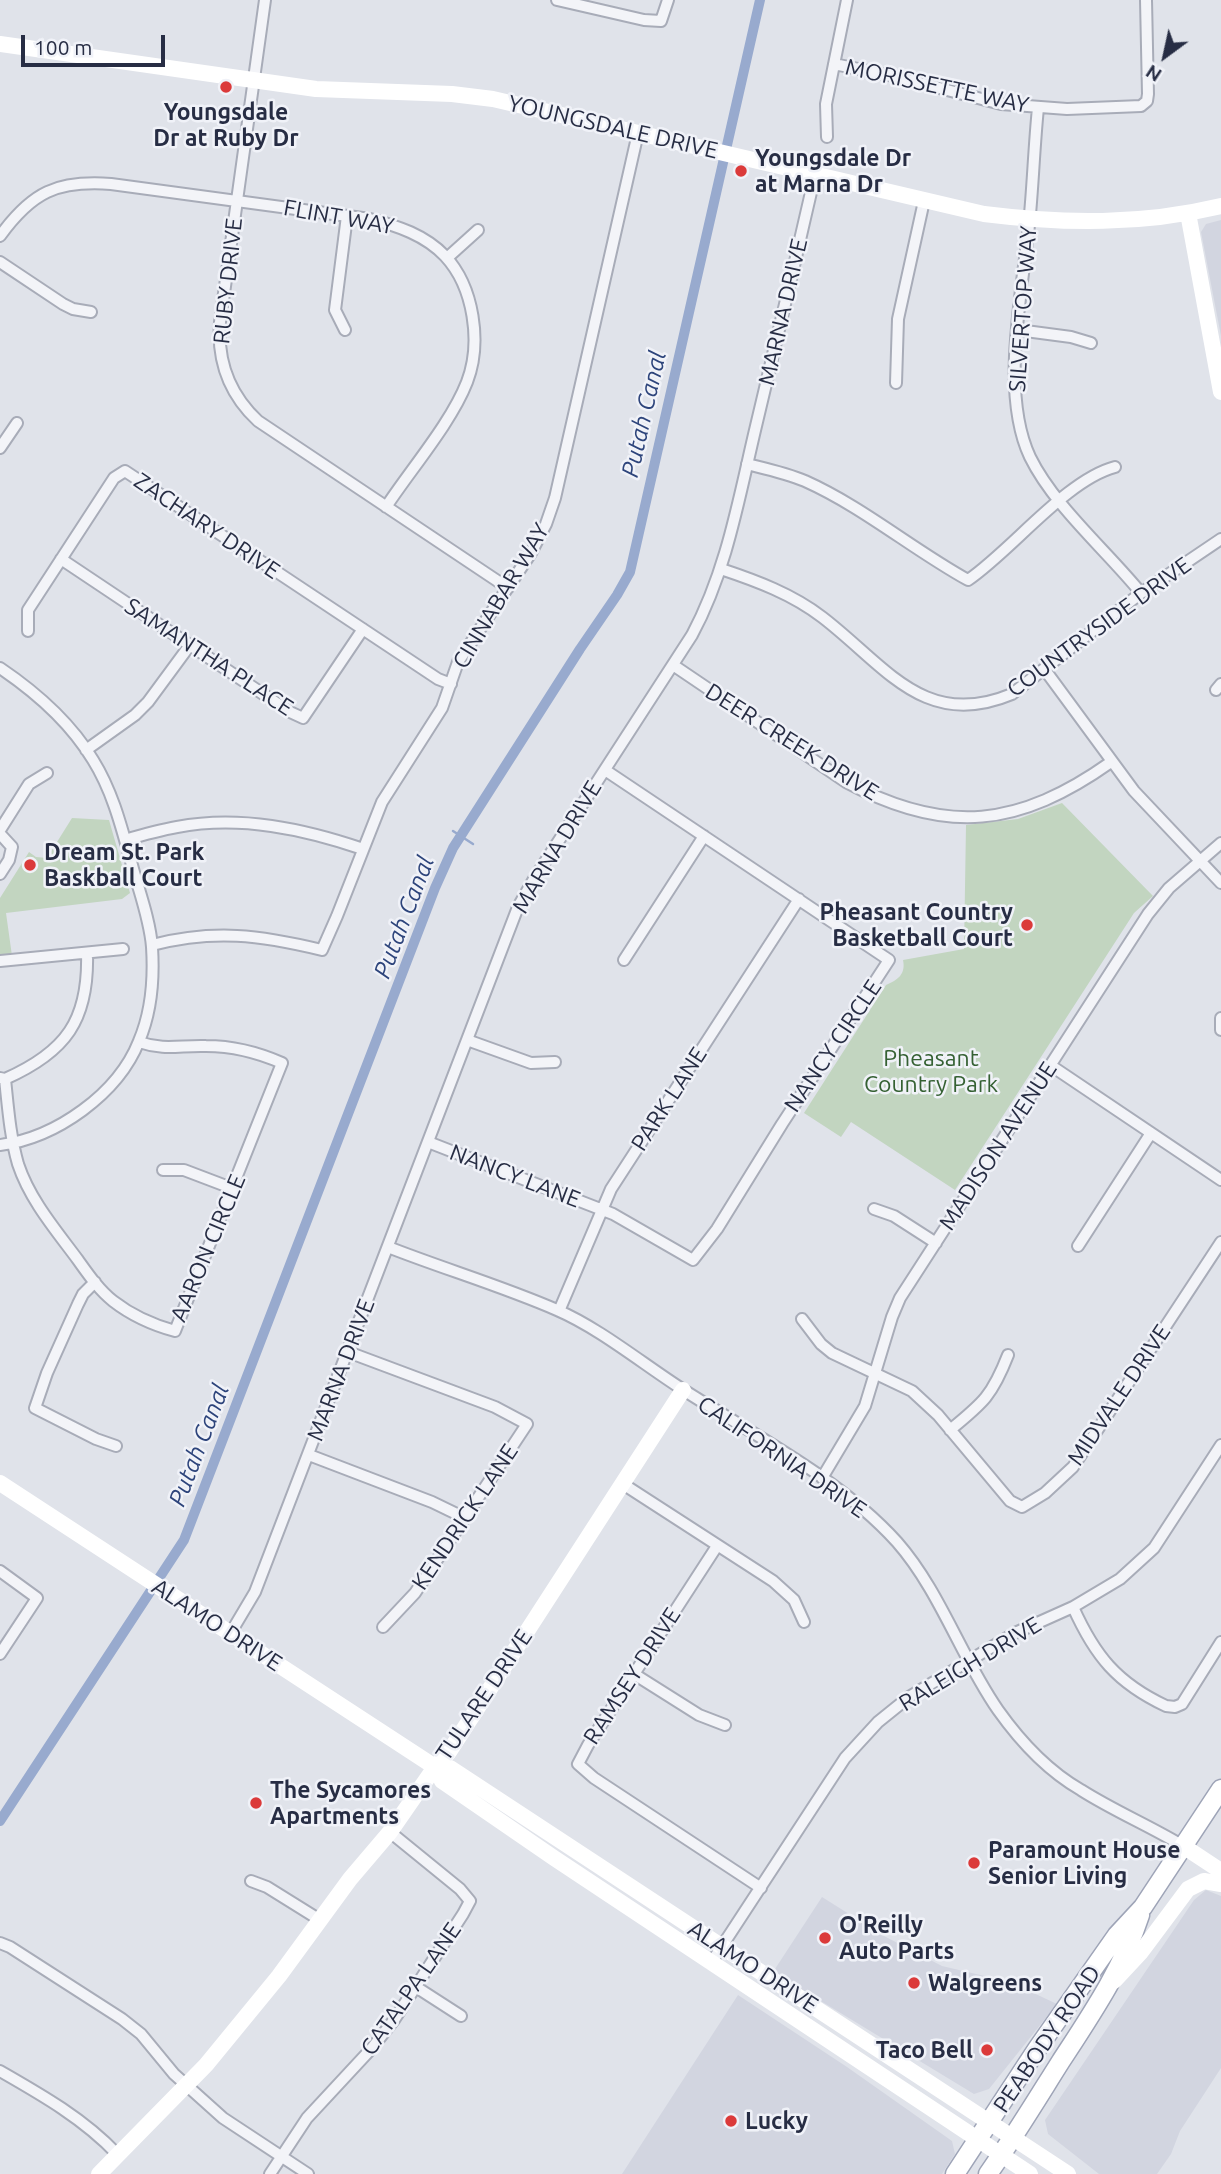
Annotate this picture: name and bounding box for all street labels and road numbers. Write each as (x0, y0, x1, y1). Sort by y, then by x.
street label: MORISSETTE WAY (843, 53, 1031, 119)
street label: YOUNGSDALE DRIVE (505, 89, 721, 165)
street label: FLINT WAY (282, 194, 396, 240)
street label: RUBY DRIVE (208, 216, 248, 346)
street label: SILVERTOP WAY (1003, 225, 1043, 393)
street label: MARNA DRIVE (753, 236, 813, 388)
street label: ZACHARY DRIVE (129, 467, 285, 585)
street label: CINNABAR WAY (447, 518, 555, 674)
street label: COUNTRYSIDE DRIVE (1002, 551, 1196, 703)
street label: SAMANTHA PLACE (120, 592, 298, 722)
street label: DEER CREEK DRIVE (700, 678, 884, 806)
street label: MARNA DRIVE (507, 776, 607, 918)
street label: NANCY CIRCLE (779, 975, 887, 1117)
street label: PARK LANE (625, 1042, 713, 1156)
street label: MADISON AVENUE (933, 1057, 1063, 1235)
street label: NANCY LANE (446, 1138, 584, 1214)
street label: AARON CIRCLE (165, 1170, 251, 1326)
street label: MARNA DRIVE (301, 1295, 381, 1445)
street label: MIDVALE DRIVE (1062, 1319, 1176, 1471)
street label: CALIFORNIA DRIVE (692, 1390, 872, 1524)
street label: KENDRICK LANE (406, 1439, 524, 1595)
street label: ALAMO DRIVE (147, 1573, 287, 1677)
street label: RAMSEY DRIVE (578, 1602, 686, 1750)
street label: RALEIGH DRIVE (894, 1611, 1046, 1717)
street label: TULARE DRIVE (430, 1624, 538, 1766)
street label: ALAMO DRIVE (683, 1915, 823, 2019)
street label: CATALPA LANE (355, 1917, 467, 2061)
street label: PEABODY ROAD (988, 1960, 1106, 2118)

